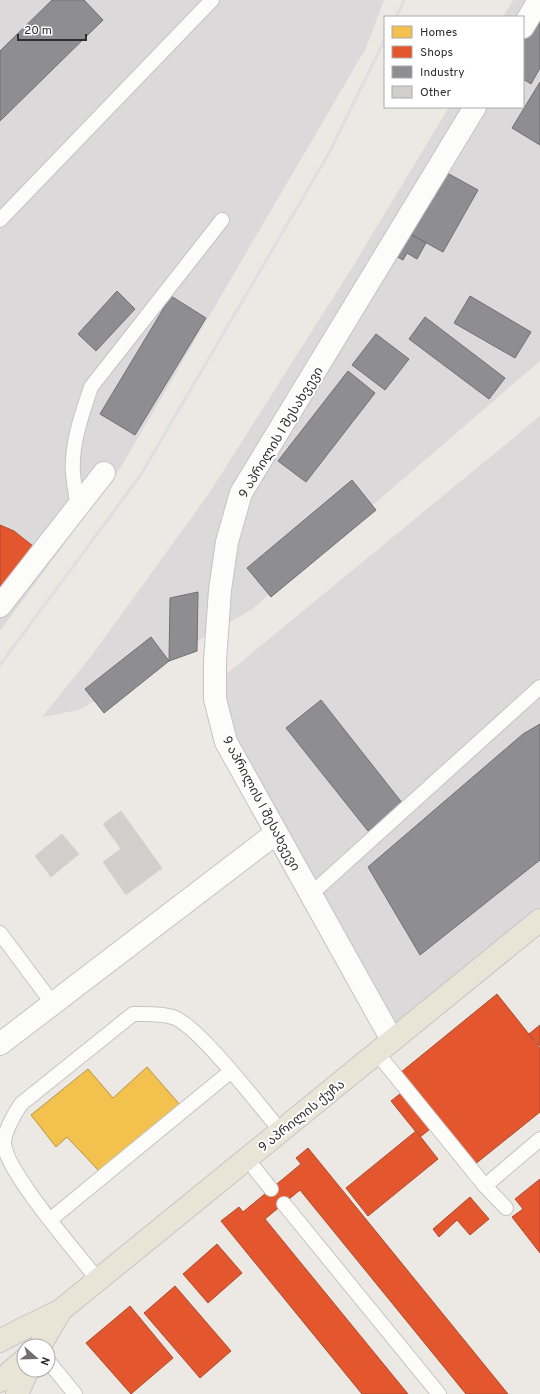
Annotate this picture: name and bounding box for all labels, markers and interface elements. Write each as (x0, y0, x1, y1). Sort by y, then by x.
scale bar (18, 16, 86, 42)
legend (384, 16, 524, 108)
text: 20 m (24, 23, 52, 39)
text: Homes (420, 25, 457, 41)
text: Shops (420, 45, 453, 61)
text: Industry (420, 65, 465, 81)
text: Other (420, 85, 452, 101)
street label: 9 აპრილის I შესახვევი (236, 364, 327, 502)
street label: 9 აპრილის I შესახვევი (218, 734, 303, 874)
street label: 9 აპრილის ქუჩა (256, 1077, 349, 1156)
north arrow (16, 1338, 56, 1378)
text: N (37, 1355, 52, 1367)

